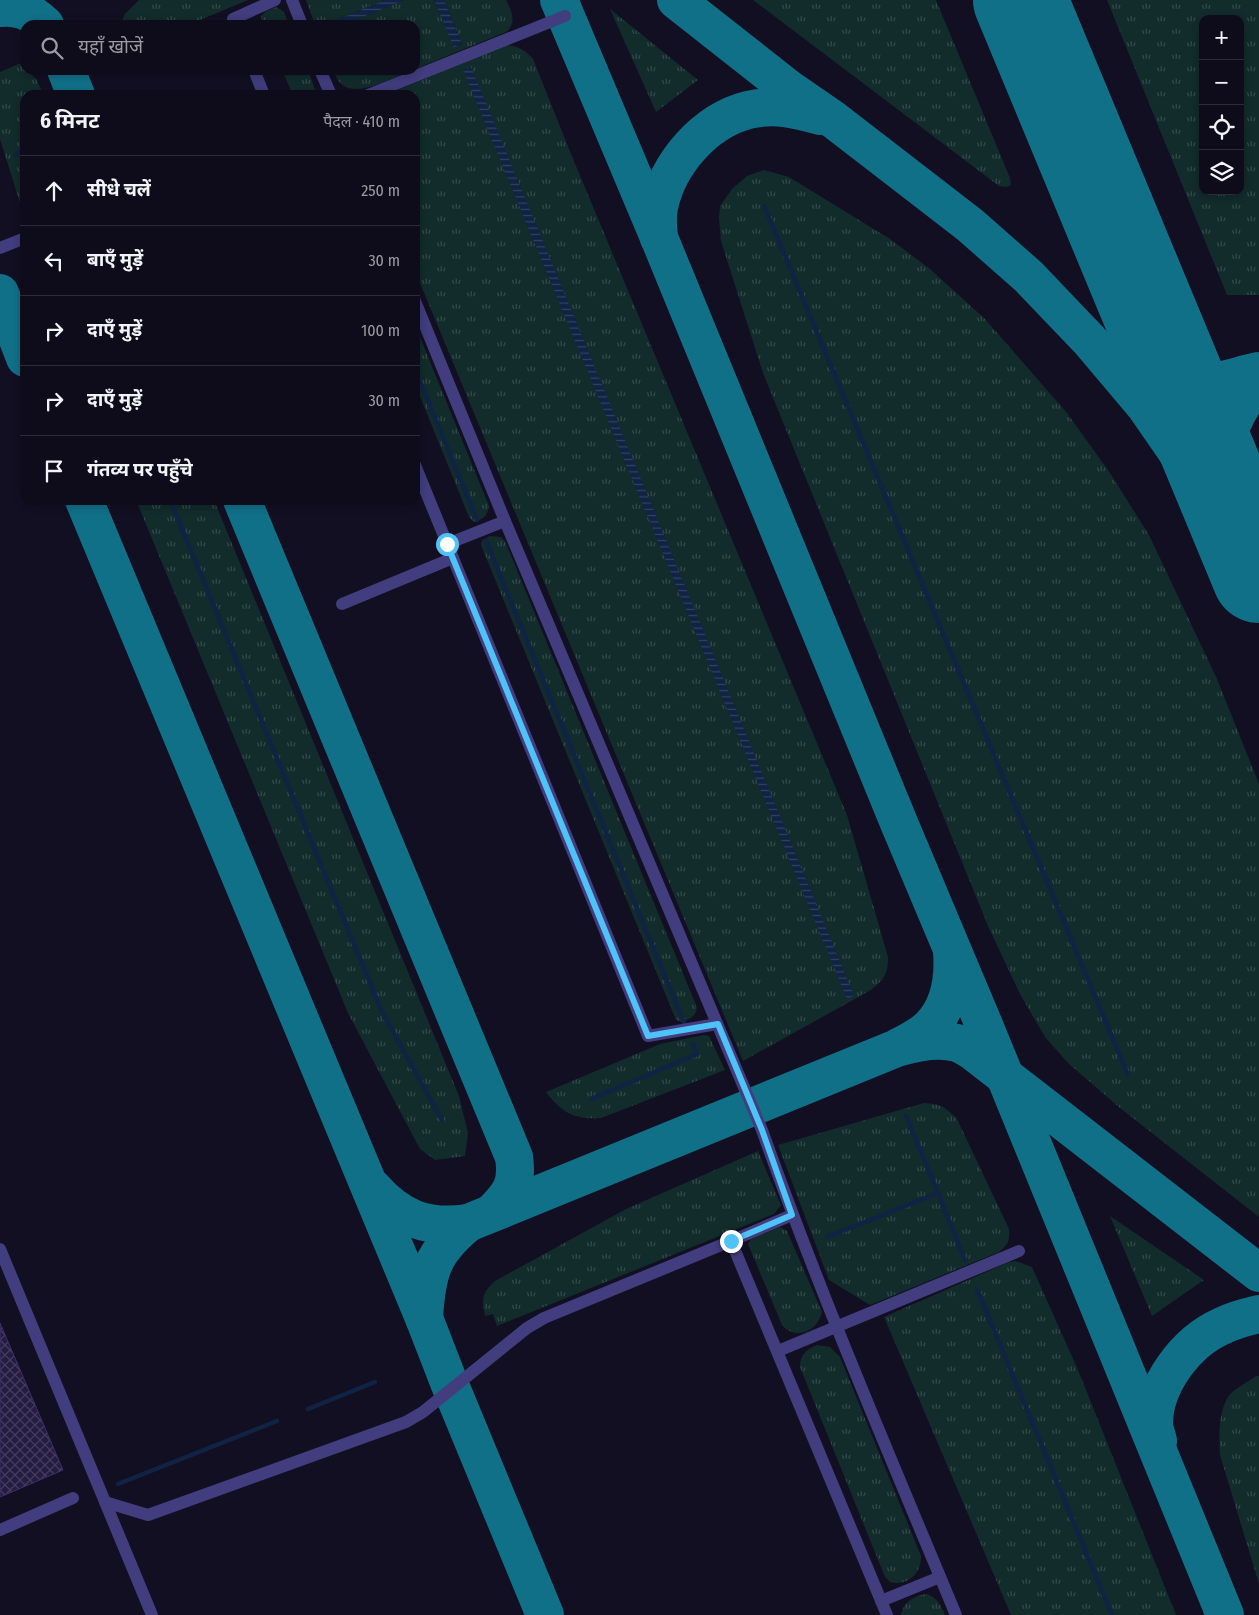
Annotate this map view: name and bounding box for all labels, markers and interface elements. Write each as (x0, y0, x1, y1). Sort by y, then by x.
map controls (1199, 15, 1244, 195)
button: + (1199, 15, 1244, 60)
search box (20, 20, 420, 75)
icon: search (38, 34, 66, 62)
text: यहाँ खोजें (78, 35, 143, 58)
button: − (1199, 60, 1244, 105)
button: locate (1199, 105, 1244, 150)
text: 6 मिनट (40, 108, 99, 134)
text: पैदल · 410 m (323, 112, 400, 131)
button: layers (1199, 150, 1244, 195)
icon: ahead (40, 177, 68, 205)
text: सीधे चलें (87, 178, 151, 201)
text: 250 m (361, 181, 400, 200)
icon: left (40, 247, 68, 275)
text: बाएँ मुड़ें (87, 248, 143, 271)
text: 30 m (368, 251, 400, 270)
icon: right (40, 317, 68, 345)
text: दाएँ मुड़ें (87, 318, 142, 341)
text: 100 m (361, 321, 400, 340)
icon: right (40, 387, 68, 415)
text: दाएँ मुड़ें (87, 388, 142, 411)
text: 30 m (368, 391, 400, 410)
icon: arrive (40, 457, 68, 485)
text: गंतव्य पर पहुँचे (87, 458, 193, 481)
route start (436, 533, 459, 556)
route end (720, 1230, 743, 1253)

